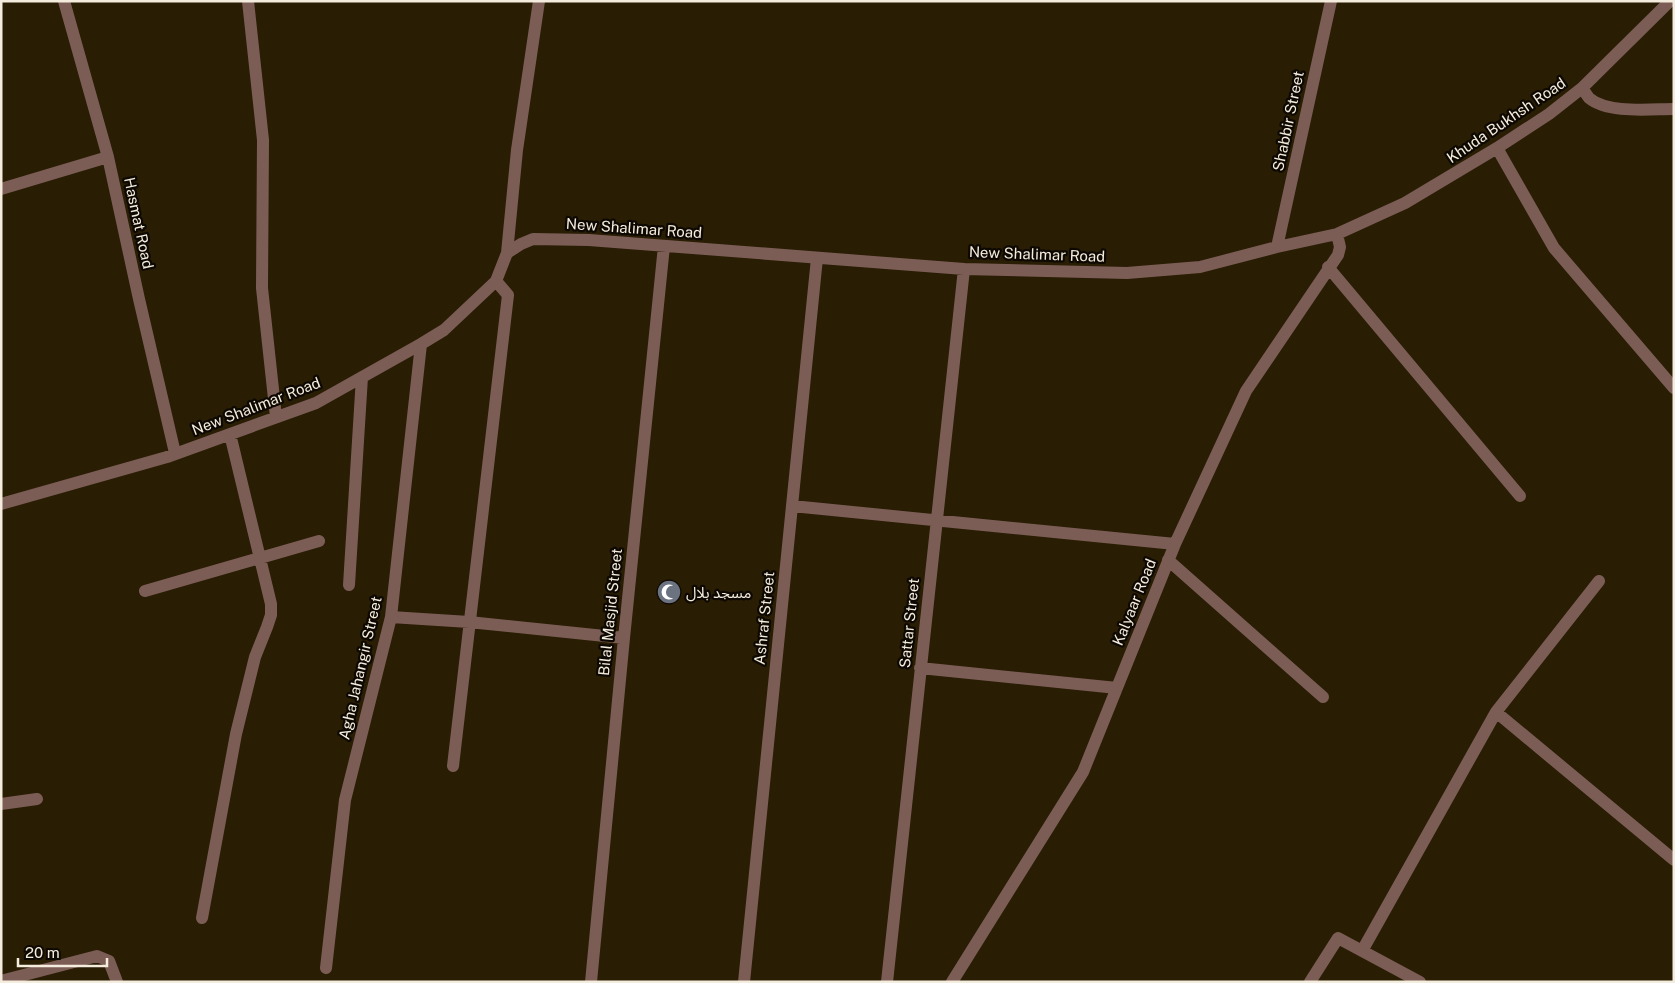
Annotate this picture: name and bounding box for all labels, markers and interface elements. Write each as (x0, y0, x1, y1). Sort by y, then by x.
street label: Shabbir Street (1269, 69, 1307, 173)
street label: Khuda Bukhsh Road (1443, 74, 1569, 166)
street label: Hasmat Road (121, 176, 157, 270)
street label: New Shalimar Road (565, 215, 703, 241)
street label: New Shalimar Road (969, 243, 1105, 265)
street label: New Shalimar Road (189, 374, 323, 438)
street label: Bilal Masjid Street (595, 547, 625, 677)
street label: Kalyaar Road (1109, 556, 1159, 648)
street label: Ashraf Street (751, 570, 777, 665)
street label: Sattar Street (896, 577, 922, 669)
mosque icon: مسجد بلال (656, 579, 682, 605)
place label: مسجد بلال (686, 584, 751, 602)
street label: Agha Jahangir Street (335, 595, 385, 741)
scale bar (18, 936, 106, 968)
text: 20 m (25, 944, 60, 961)

